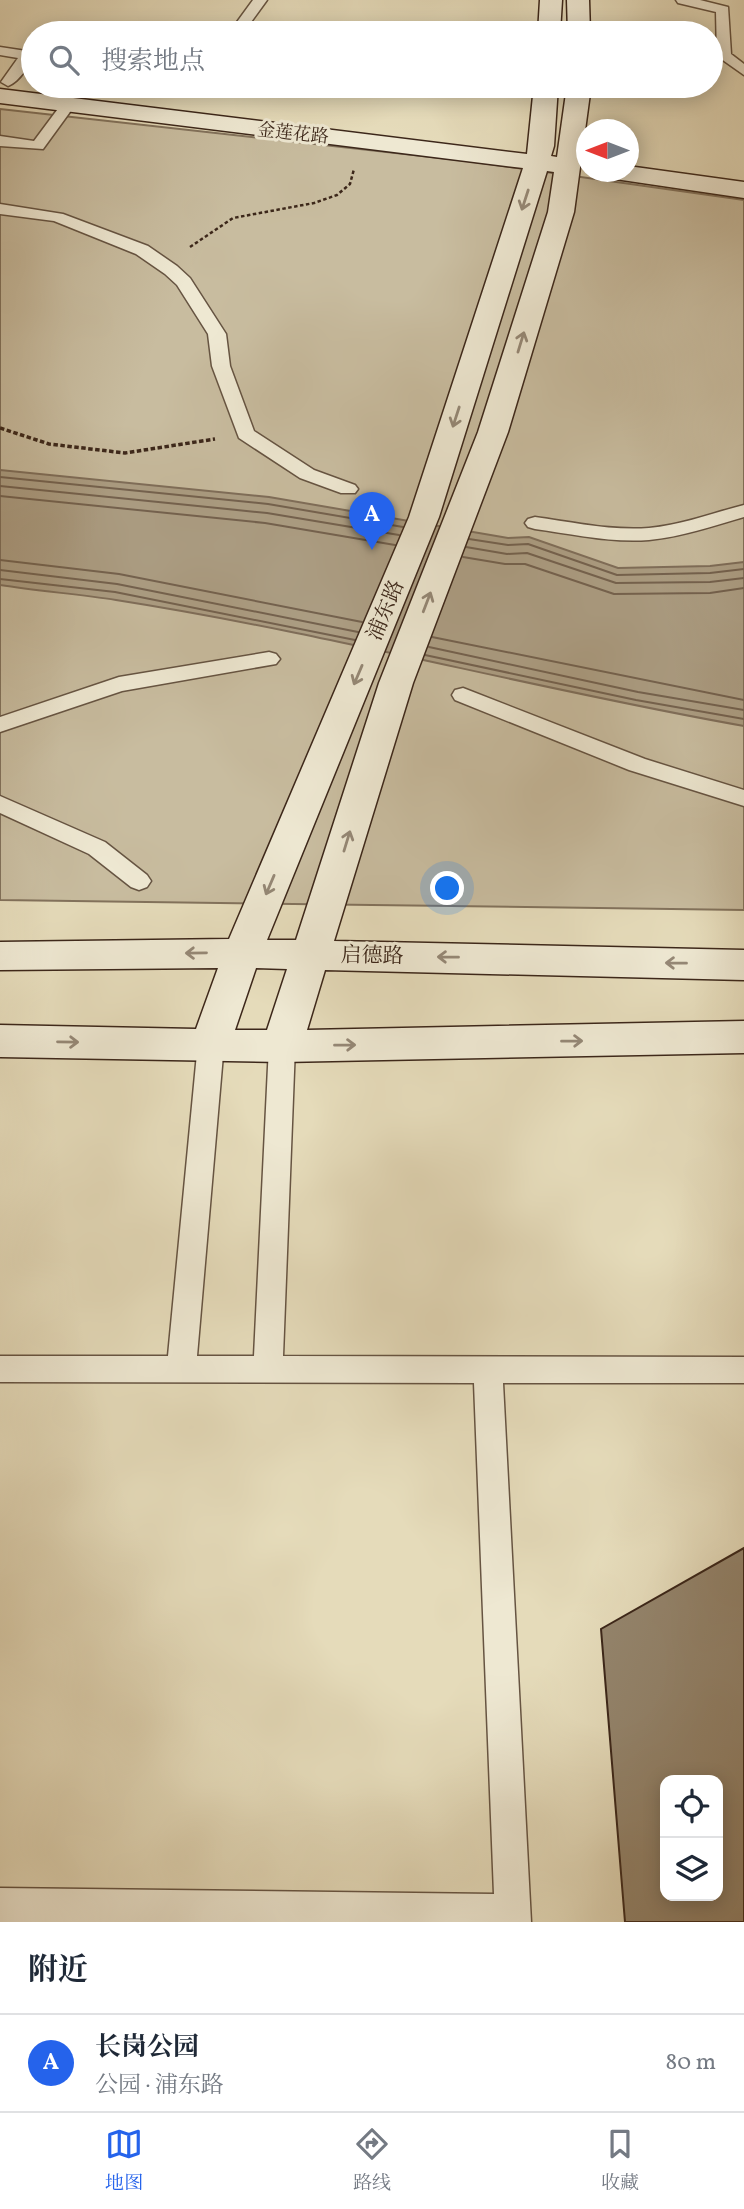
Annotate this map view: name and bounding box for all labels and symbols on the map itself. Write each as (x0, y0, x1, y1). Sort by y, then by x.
street label: 金莲花路 (256, 118, 330, 151)
north arrow (576, 119, 639, 182)
one-way arrow (517, 189, 530, 211)
one-way arrow (516, 332, 528, 354)
one-way arrow (449, 406, 462, 428)
pin: A (349, 492, 395, 550)
street label: 浦东路 (361, 576, 412, 645)
one-way arrow (422, 592, 435, 614)
one-way arrow (351, 664, 364, 686)
one-way arrow (341, 830, 354, 852)
your location (430, 871, 464, 905)
one-way arrow (263, 874, 276, 896)
street label: 启德路 (340, 941, 404, 972)
one-way arrow (185, 946, 208, 960)
one-way arrow (437, 951, 460, 964)
one-way arrow (665, 956, 688, 970)
one-way arrow (560, 1034, 583, 1047)
one-way arrow (56, 1035, 79, 1049)
one-way arrow (333, 1038, 356, 1052)

